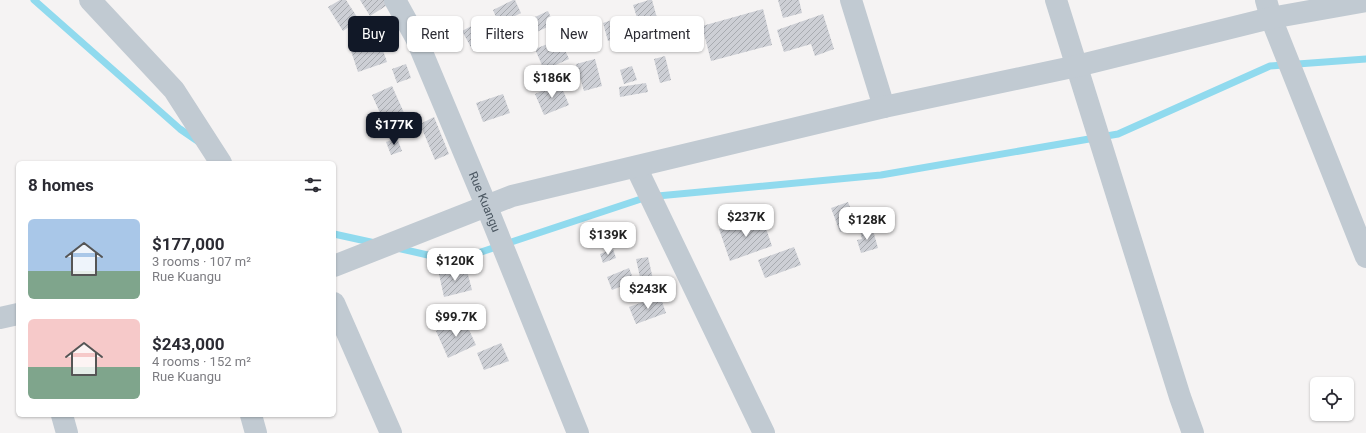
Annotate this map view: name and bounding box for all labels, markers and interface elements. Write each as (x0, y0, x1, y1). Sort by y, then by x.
chip: Buy (348, 16, 399, 52)
chip: Rent (407, 16, 463, 52)
chip: Filters (471, 16, 538, 52)
chip: New (546, 16, 602, 52)
chip: Apartment (610, 16, 704, 52)
pin: $186K (524, 65, 580, 99)
text: $186K (533, 70, 571, 85)
pin: $177K (366, 112, 422, 146)
text: $177K (375, 117, 413, 132)
street label: Rue Kuangu (466, 170, 503, 234)
icon: filters (302, 174, 324, 196)
text: 8 homes (28, 175, 94, 195)
pin: $237K (718, 204, 774, 238)
pin: $128K (839, 207, 895, 241)
text: $237K (727, 209, 765, 224)
text: $128K (848, 212, 886, 227)
pin: $139K (580, 222, 636, 256)
text: $139K (589, 227, 627, 242)
text: $177,000 (152, 234, 224, 254)
icon: home (60, 235, 108, 283)
pin: $120K (427, 248, 483, 282)
text: $120K (436, 253, 474, 268)
text: 3 rooms · 107 m² (152, 254, 251, 269)
text: Rue Kuangu (152, 269, 221, 284)
pin: $243K (620, 276, 676, 310)
text: $243K (629, 281, 667, 296)
pin: $99.7K (423, 304, 489, 338)
text: $99.7K (435, 309, 477, 324)
text: $243,000 (152, 334, 224, 354)
icon: home (60, 335, 108, 383)
text: 4 rooms · 152 m² (152, 354, 251, 369)
text: Rue Kuangu (152, 369, 221, 384)
map controls (1310, 377, 1354, 421)
button: locate (1310, 377, 1354, 421)

